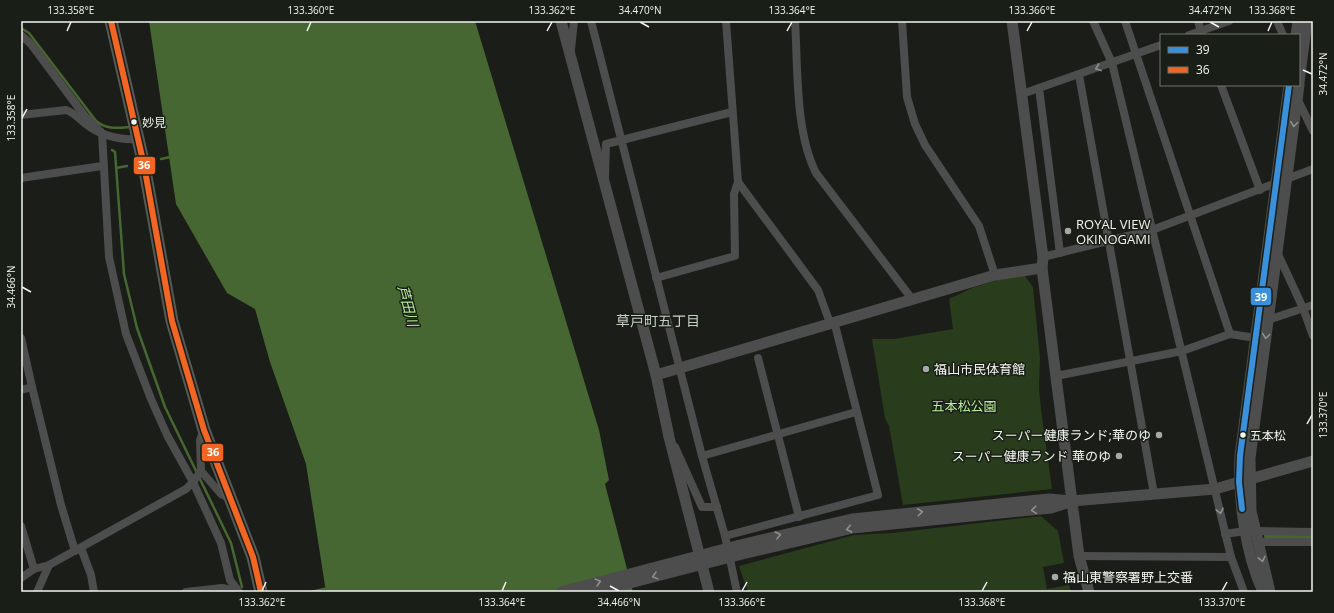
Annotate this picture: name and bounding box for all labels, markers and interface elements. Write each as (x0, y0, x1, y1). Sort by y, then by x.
text: 133.358°E (48, 3, 94, 17)
text: 133.360°E (288, 3, 334, 17)
text: 133.362°E (529, 3, 575, 17)
text: 34.470°N (618, 3, 662, 17)
text: 133.364°E (769, 3, 815, 17)
text: 133.366°E (1009, 3, 1055, 17)
text: 34.472°N (1188, 3, 1232, 17)
text: 133.368°E (1249, 3, 1295, 17)
legend (1160, 34, 1300, 86)
text: 39 (1196, 41, 1210, 58)
text: 34.472°N (1316, 52, 1330, 96)
text: 36 (1196, 61, 1210, 78)
one-way arrow (1095, 63, 1102, 72)
text: 133.358°E (4, 95, 18, 141)
place label: 妙見 (142, 114, 166, 131)
marker: 妙見 (129, 117, 139, 127)
one-way arrow (1290, 121, 1299, 127)
line badge: 36 (133, 156, 156, 175)
text: 36 (138, 157, 150, 172)
place label: ROYAL VIEW OKINOGAMI (1076, 215, 1151, 248)
marker: ROYAL VIEW OKINOGAMI (1063, 226, 1073, 236)
text: 34.466°N (4, 265, 18, 309)
water label: 芦田川 (394, 283, 424, 331)
line badge: 39 (1250, 287, 1272, 306)
text: 39 (1255, 289, 1267, 304)
district label: 草戸町五丁目 (616, 311, 700, 330)
one-way arrow (1262, 333, 1271, 339)
place label: 福山市民体育館 (934, 360, 1025, 378)
marker: 福山市民体育館 (921, 364, 931, 374)
text: 133.370°E (1316, 392, 1330, 438)
park label: 五本松公園 (931, 397, 997, 415)
place label: スーパー健康ランド;華のゆ (992, 426, 1151, 444)
place label: 五本松 (1250, 427, 1286, 444)
marker: スーパー健康ランド;華のゆ (1154, 430, 1164, 440)
marker: 五本松 (1238, 430, 1248, 440)
line badge: 36 (201, 443, 224, 462)
text: 36 (207, 444, 219, 459)
place label: スーパー健康ランド 華のゆ (952, 447, 1111, 465)
marker: スーパー健康ランド 華のゆ (1114, 451, 1124, 461)
one-way arrow (1031, 505, 1037, 514)
one-way arrow (917, 507, 923, 516)
one-way arrow (1216, 508, 1224, 514)
one-way arrow (846, 524, 852, 532)
one-way arrow (775, 532, 781, 540)
one-way arrow (1257, 556, 1265, 562)
place label: 福山東警察署野上交番 (1063, 568, 1193, 586)
one-way arrow (652, 571, 659, 580)
marker: 福山東警察署野上交番 (1050, 572, 1060, 582)
one-way arrow (594, 578, 601, 587)
text: 133.362°E (239, 595, 285, 609)
text: 133.364°E (479, 595, 525, 609)
text: 34.466°N (597, 595, 641, 609)
text: 133.366°E (719, 595, 765, 609)
text: 133.368°E (959, 595, 1005, 609)
text: 133.370°E (1199, 595, 1245, 609)

